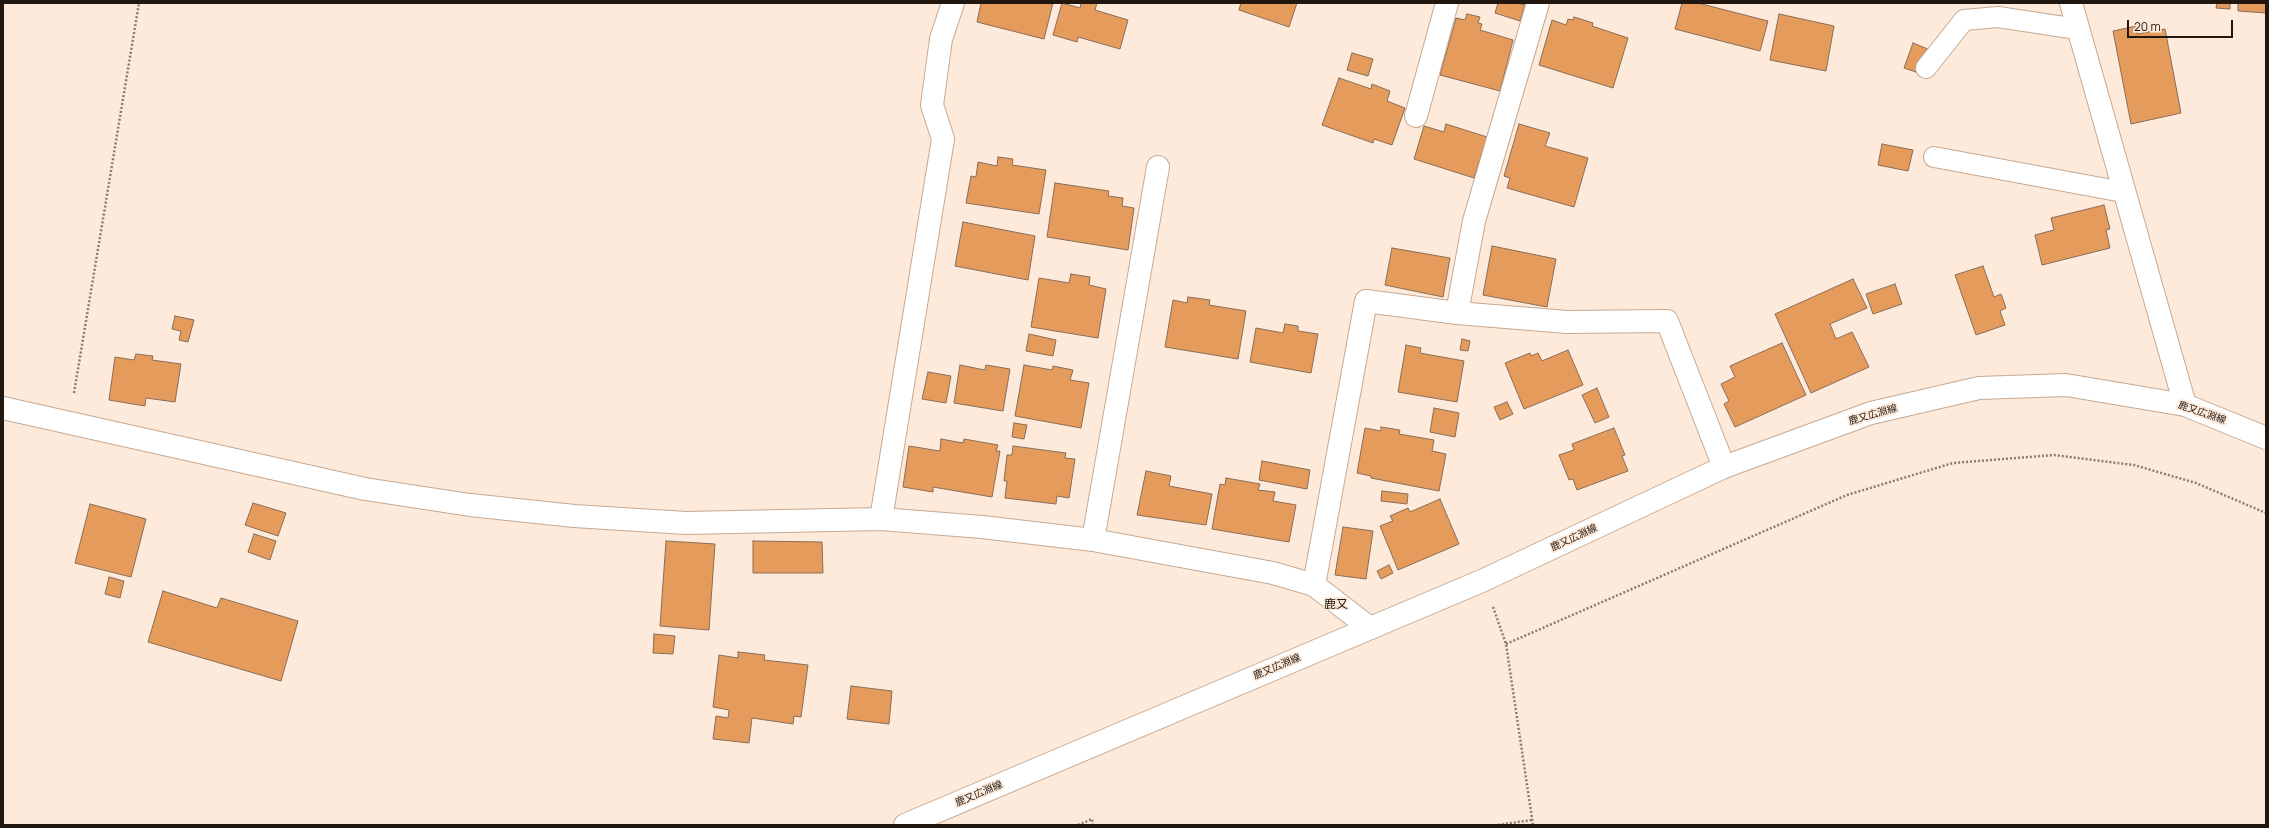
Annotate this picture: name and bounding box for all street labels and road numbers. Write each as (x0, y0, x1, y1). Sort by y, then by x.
street label: 鹿又広淵線 (2176, 399, 2228, 427)
street label: 鹿又広淵線 (1847, 402, 1899, 428)
street label: 鹿又広淵線 (1549, 522, 1599, 554)
street label: 鹿又広淵線 (1252, 652, 1302, 682)
street label: 鹿又広淵線 (954, 779, 1004, 809)

